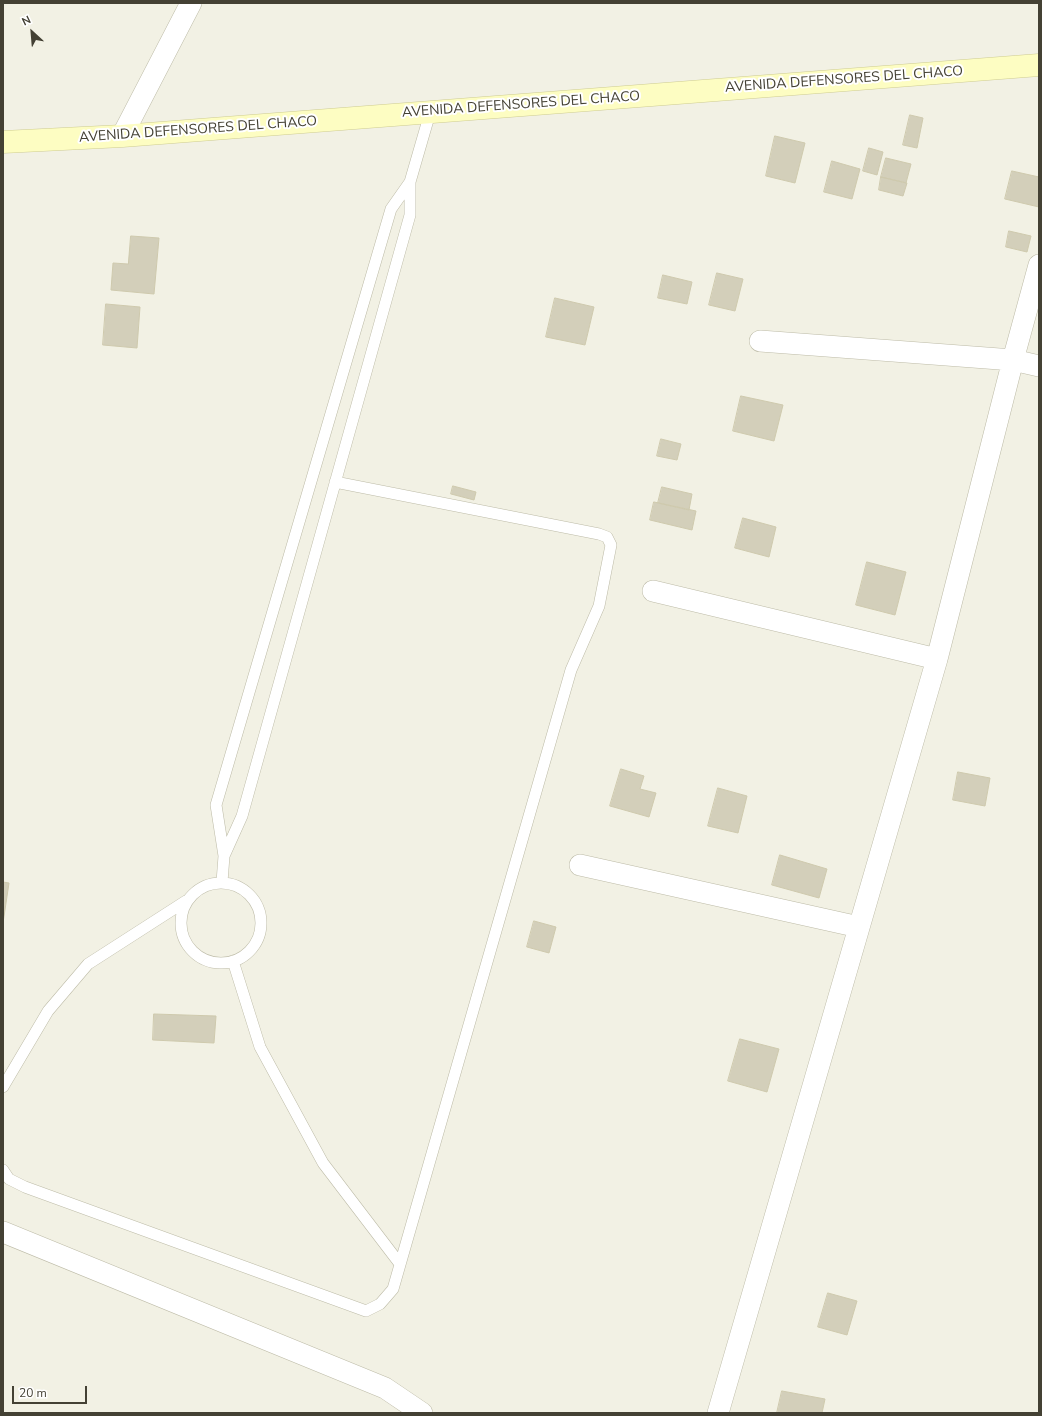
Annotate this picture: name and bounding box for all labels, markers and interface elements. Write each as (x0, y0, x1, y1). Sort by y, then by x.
north arrow (12, 12, 52, 52)
text: N (20, 12, 34, 29)
street label: AVENIDA DEFENSORES DEL CHACO (724, 63, 964, 97)
street label: AVENIDA DEFENSORES DEL CHACO (401, 88, 641, 122)
street label: AVENIDA DEFENSORES DEL CHACO (78, 113, 318, 147)
scale bar (14, 1378, 89, 1404)
text: 20 m (19, 1385, 47, 1401)

